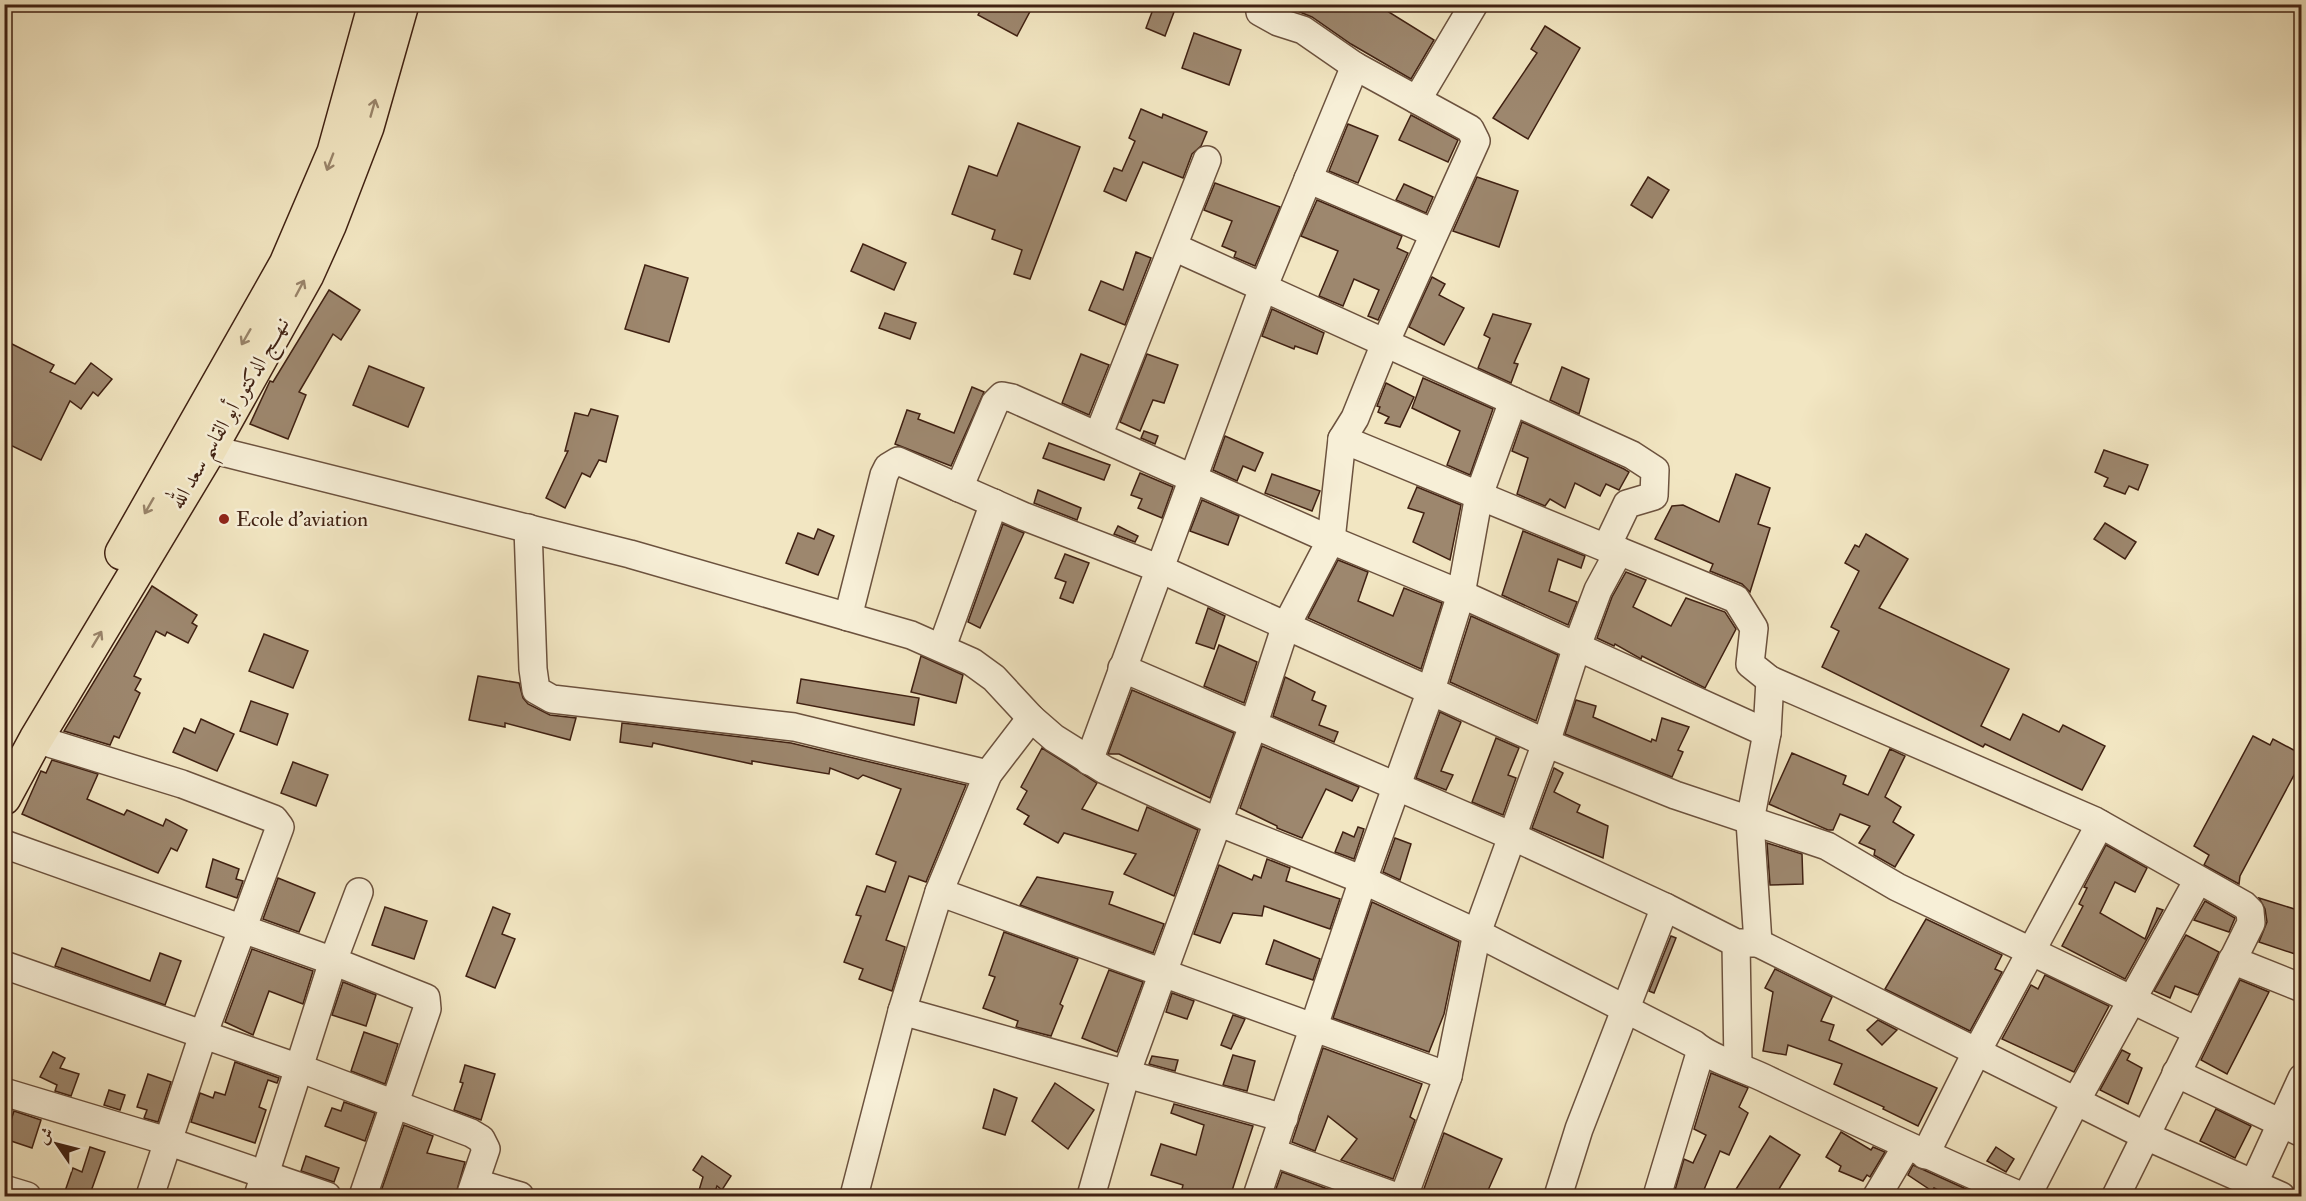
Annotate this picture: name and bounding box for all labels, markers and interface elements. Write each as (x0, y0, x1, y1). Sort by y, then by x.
one-way arrow (368, 99, 379, 118)
one-way arrow (324, 152, 335, 171)
one-way arrow (295, 280, 306, 298)
street label: نـهـــج الدكتور أبو القاسم سعد الله (160, 310, 302, 518)
one-way arrow (240, 328, 252, 345)
one-way arrow (143, 497, 155, 514)
place label: Ecole d'aviation (236, 506, 368, 533)
marker: Ecole d'aviation (217, 512, 231, 526)
one-way arrow (92, 631, 104, 648)
north arrow (27, 1114, 87, 1174)
text: ش (33, 1124, 58, 1148)

